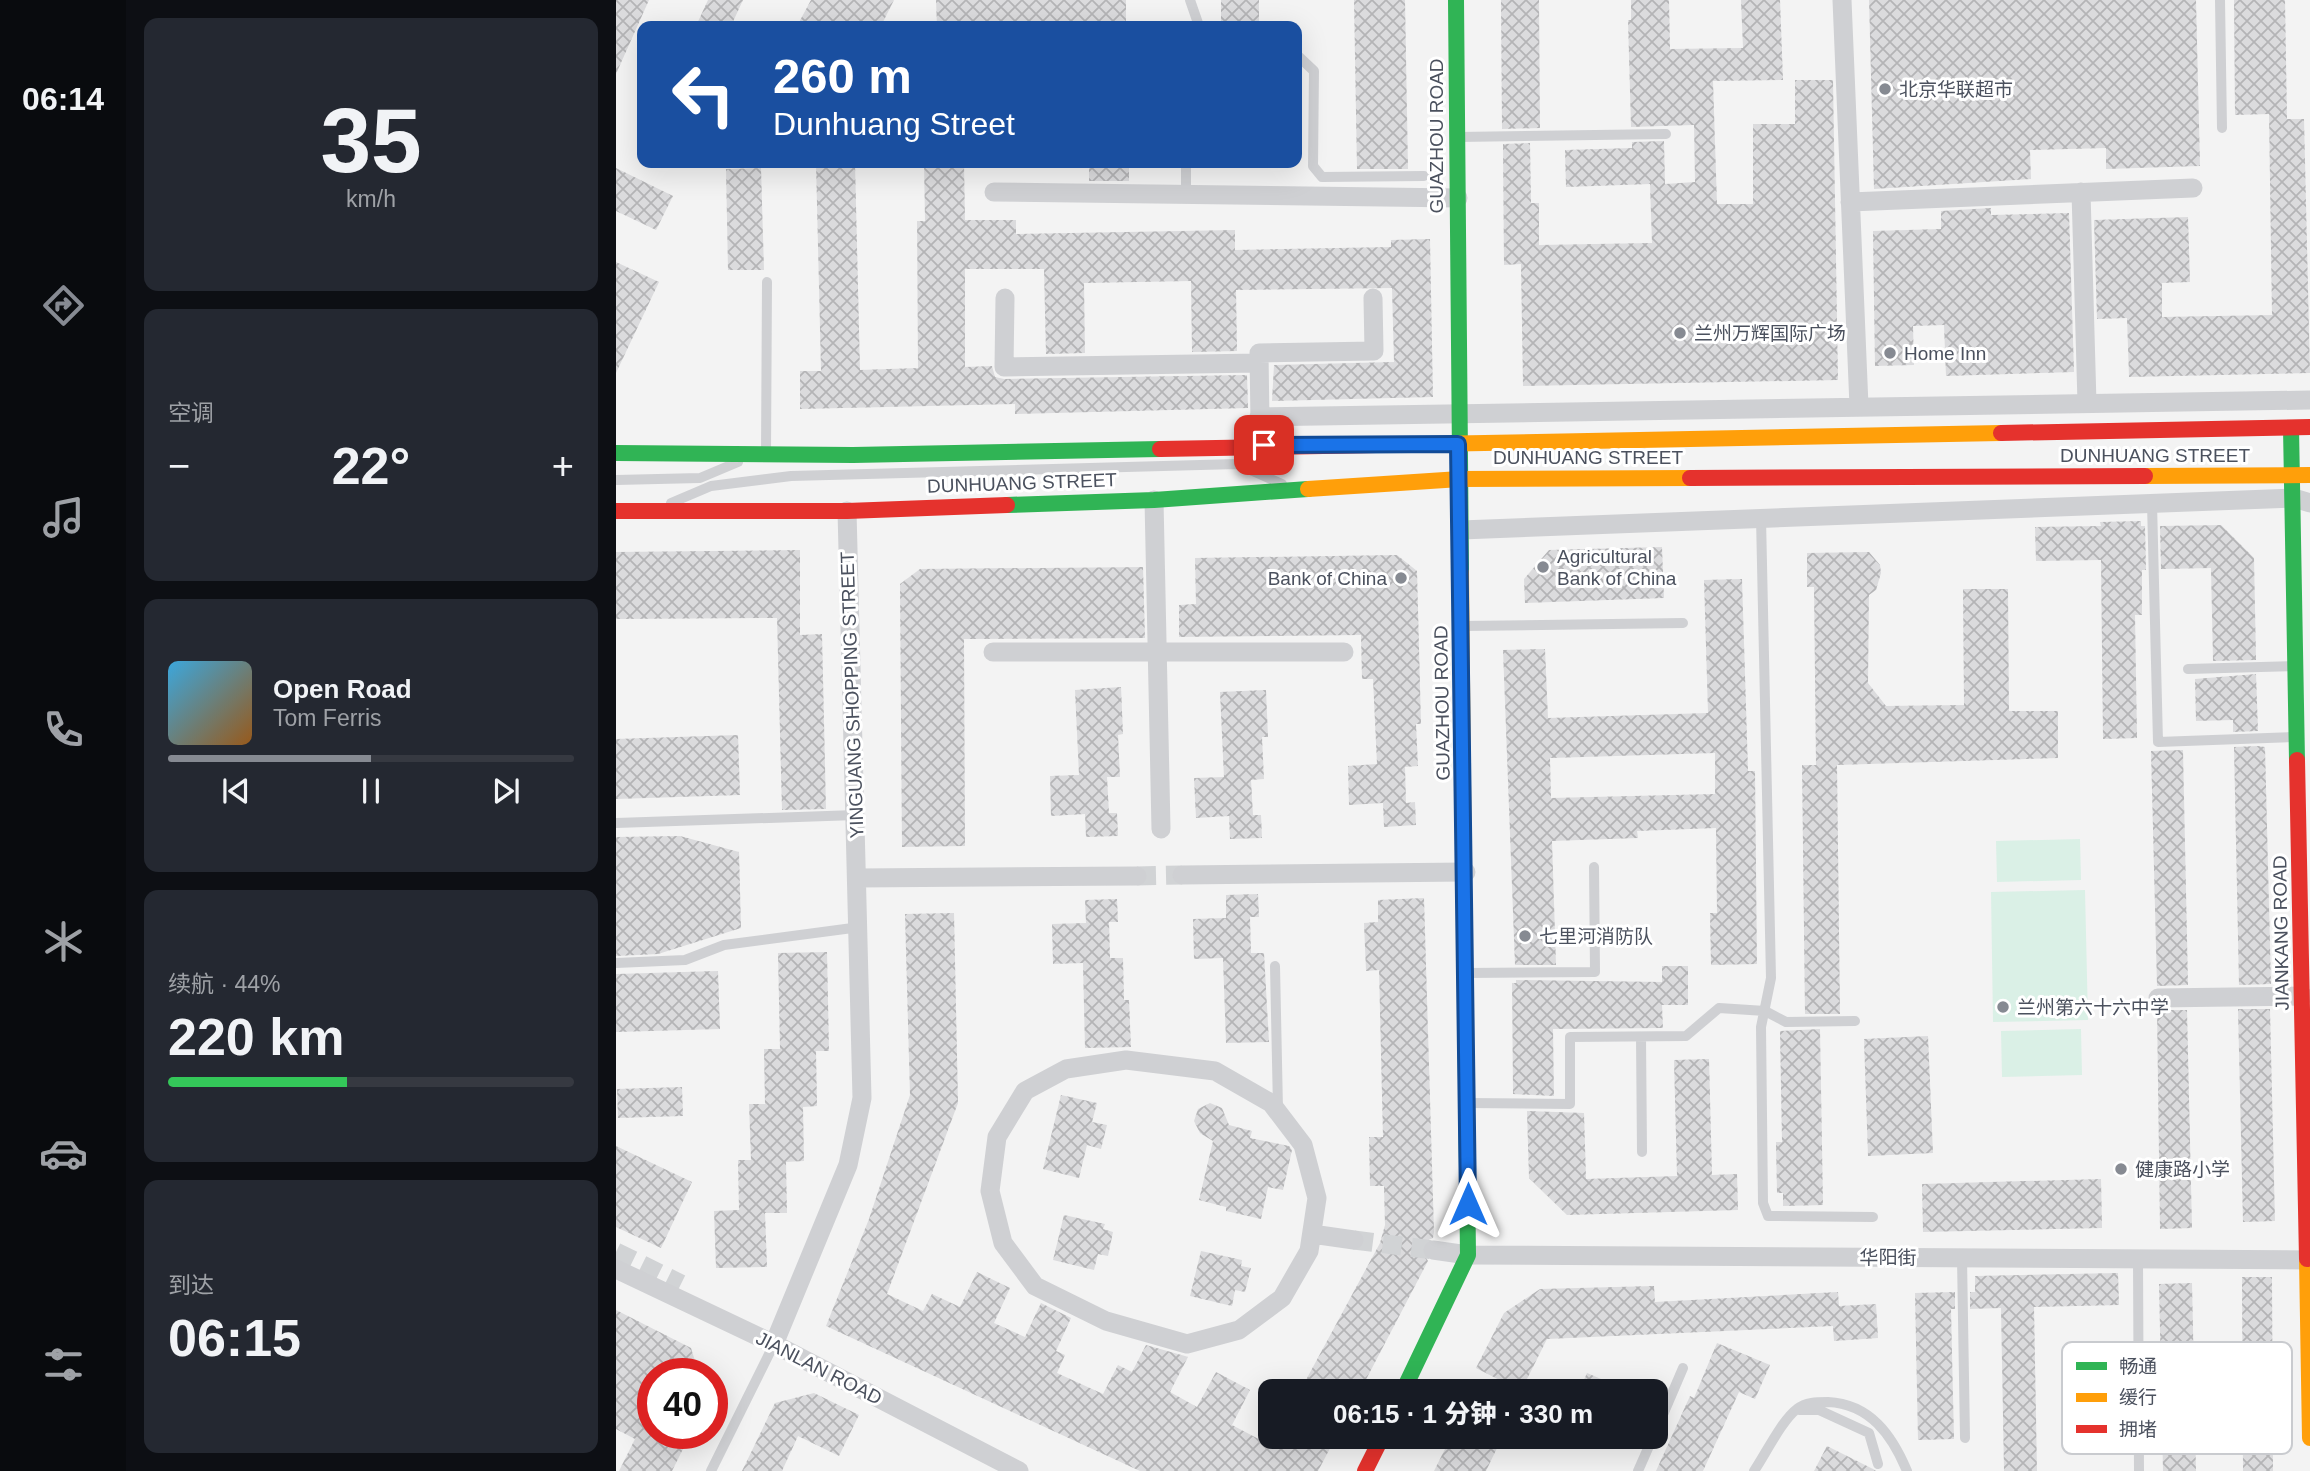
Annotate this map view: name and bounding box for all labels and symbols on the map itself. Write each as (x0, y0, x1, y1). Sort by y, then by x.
street label: GUAZHOU ROAD (1426, 58, 1447, 214)
place label: 北京华联超市 (1899, 79, 2013, 100)
marker: 北京华联超市 (1877, 81, 1893, 97)
place label: 兰州万辉国际广场 (1694, 323, 1846, 344)
marker: 兰州万辉国际广场 (1672, 325, 1688, 341)
place label: Home Inn (1904, 343, 1986, 364)
marker: Home Inn (1882, 345, 1898, 361)
pin (1234, 415, 1294, 475)
street label: DUNHUANG STREET (2060, 445, 2250, 466)
street label: DUNHUANG STREET (1493, 447, 1683, 468)
street label: DUNHUANG STREET (927, 469, 1118, 497)
place label: Agricultural Bank of China (1557, 546, 1677, 589)
street label: YINGUANG SHOPPING STREET (836, 551, 868, 839)
marker: Agricultural Bank of China (1535, 559, 1551, 575)
place label: Bank of China (1268, 568, 1387, 589)
marker: Bank of China (1393, 570, 1409, 586)
street label: GUAZHOU ROAD (1430, 625, 1454, 781)
street label: JIANKANG ROAD (2269, 855, 2293, 1011)
place label: 七里河消防队 (1539, 926, 1653, 947)
marker: 七里河消防队 (1517, 928, 1533, 944)
place label: 兰州第六十六中学 (2017, 997, 2169, 1018)
marker: 兰州第六十六中学 (1995, 999, 2011, 1015)
place label: 健康路小学 (2135, 1159, 2230, 1180)
marker: 健康路小学 (2113, 1161, 2129, 1177)
position arrow (1431, 1167, 1505, 1241)
street label: 华阳街 (1859, 1247, 1917, 1268)
street label: JIANLAN ROAD (753, 1327, 885, 1409)
legend (2062, 1342, 2292, 1454)
text: 畅通 (2119, 1356, 2157, 1377)
speed limit sign: 40 (637, 1358, 728, 1449)
text: 缓行 (2119, 1387, 2157, 1408)
text: 拥堵 (2119, 1419, 2157, 1440)

